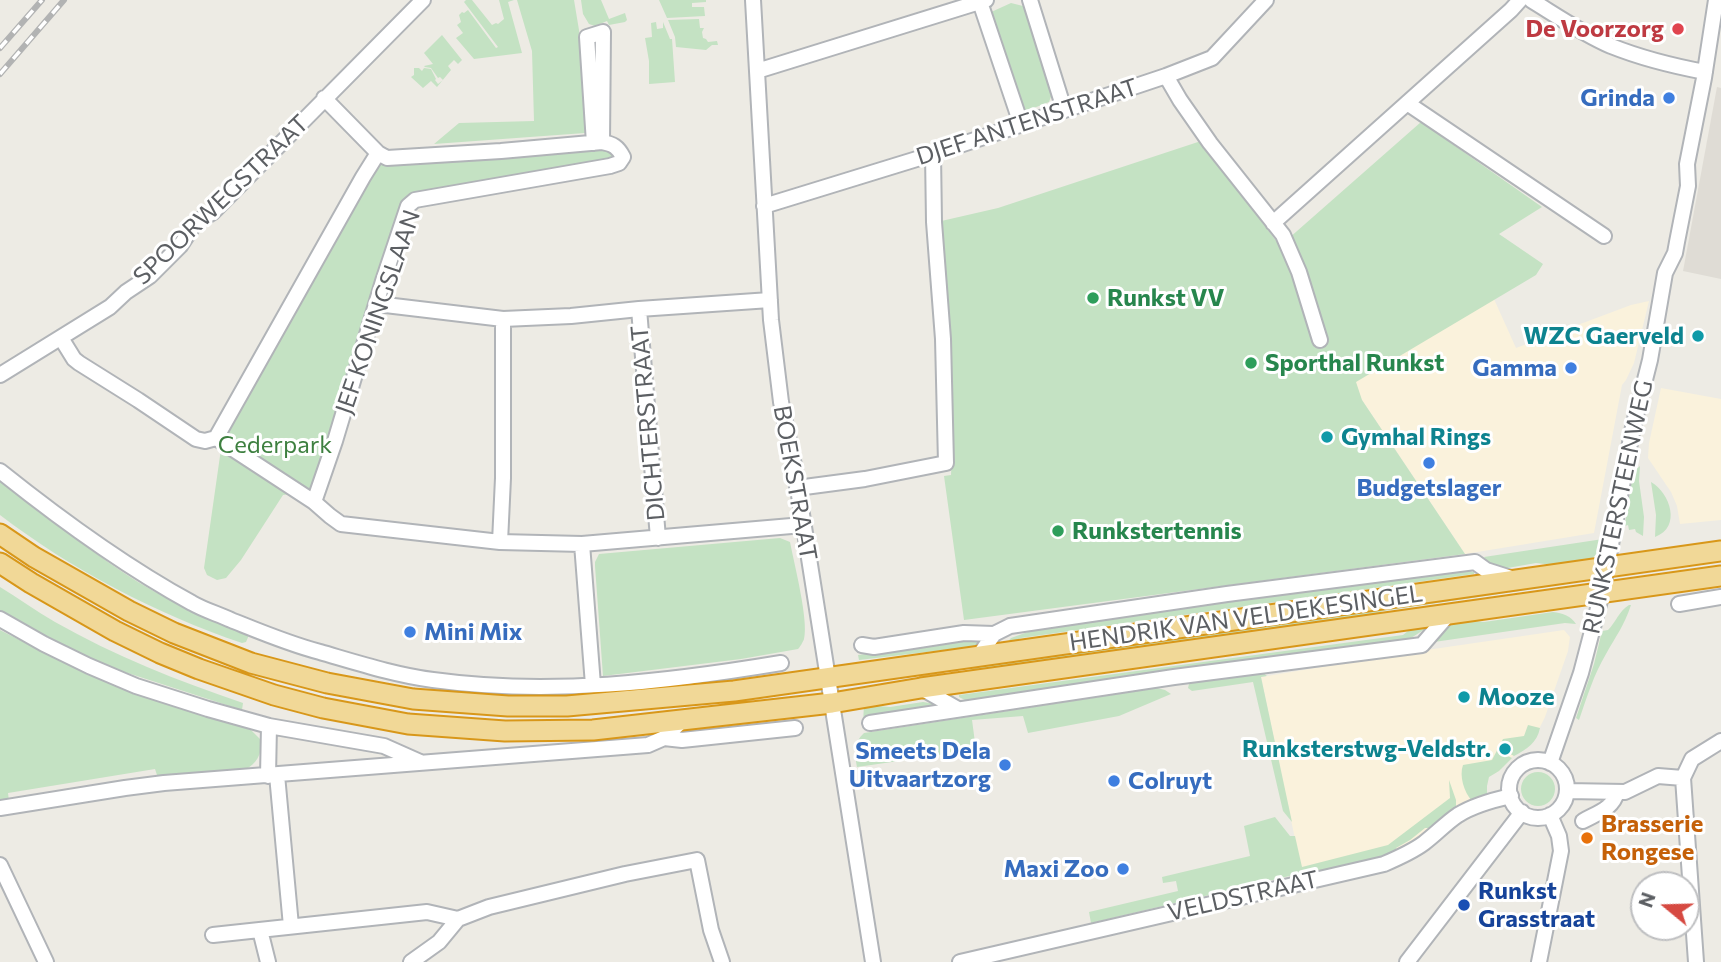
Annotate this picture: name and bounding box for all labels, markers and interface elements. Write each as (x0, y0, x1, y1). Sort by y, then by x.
place label: De Voorzorg (1526, 15, 1664, 43)
marker: De Voorzorg (1670, 21, 1686, 37)
street label: DJEF ANTENSTRAAT (913, 73, 1141, 171)
place label: Grinda (1580, 84, 1655, 112)
marker: Grinda (1661, 90, 1677, 106)
street label: SPOORWEGSTRAAT (128, 109, 314, 291)
street label: JEF KONINGSLAAN (330, 206, 426, 418)
place label: Runkst VV (1107, 284, 1224, 312)
marker: Runkst VV (1085, 290, 1101, 306)
place label: WZC Gaerveld (1523, 322, 1684, 350)
street label: DICHTERSTRAAT (625, 324, 671, 522)
marker: WZC Gaerveld (1690, 328, 1706, 344)
place label: Sporthal Runkst (1265, 349, 1444, 377)
place label: Gamma (1472, 354, 1557, 382)
marker: Sporthal Runkst (1243, 355, 1259, 371)
marker: Gamma (1563, 360, 1579, 376)
street label: RUNKSTERSTEENWEG (1577, 377, 1659, 637)
street label: BOEKSTRAAT (767, 403, 823, 563)
place label: Gymhal Rings (1341, 423, 1491, 451)
marker: Gymhal Rings (1319, 429, 1335, 445)
park label: Cederpark (218, 431, 332, 459)
marker: Budgetslager (1421, 455, 1437, 471)
place label: Budgetslager (1356, 474, 1502, 502)
place label: Runkstertennis (1072, 517, 1242, 545)
marker: Runkstertennis (1050, 523, 1066, 539)
street label: HENDRIK VAN VELDEKESINGEL (1067, 579, 1425, 657)
place label: Mini Mix (424, 618, 522, 646)
marker: Mini Mix (402, 624, 418, 640)
place label: Mooze (1478, 683, 1555, 711)
marker: Mooze (1456, 689, 1472, 705)
place label: Runksterstwg-Veldstr. (1242, 735, 1491, 763)
place label: Smeets Dela Uitvaartzorg (849, 737, 991, 793)
marker: Runksterstwg-Veldstr. (1497, 741, 1513, 757)
marker: Smeets Dela Uitvaartzorg (997, 757, 1013, 773)
place label: Colruyt (1128, 767, 1212, 795)
marker: Colruyt (1106, 773, 1122, 789)
place label: Brasserie Rongese (1601, 810, 1703, 866)
marker: Brasserie Rongese (1579, 830, 1595, 846)
place label: Maxi Zoo (1003, 855, 1109, 883)
marker: Maxi Zoo (1115, 861, 1131, 877)
street label: VELDSTRAAT (1165, 865, 1321, 927)
north arrow (1630, 871, 1700, 941)
place label: Runkst Grasstraat (1478, 877, 1595, 933)
text: N (1633, 889, 1660, 910)
marker: Runkst Grasstraat (1456, 897, 1472, 913)

